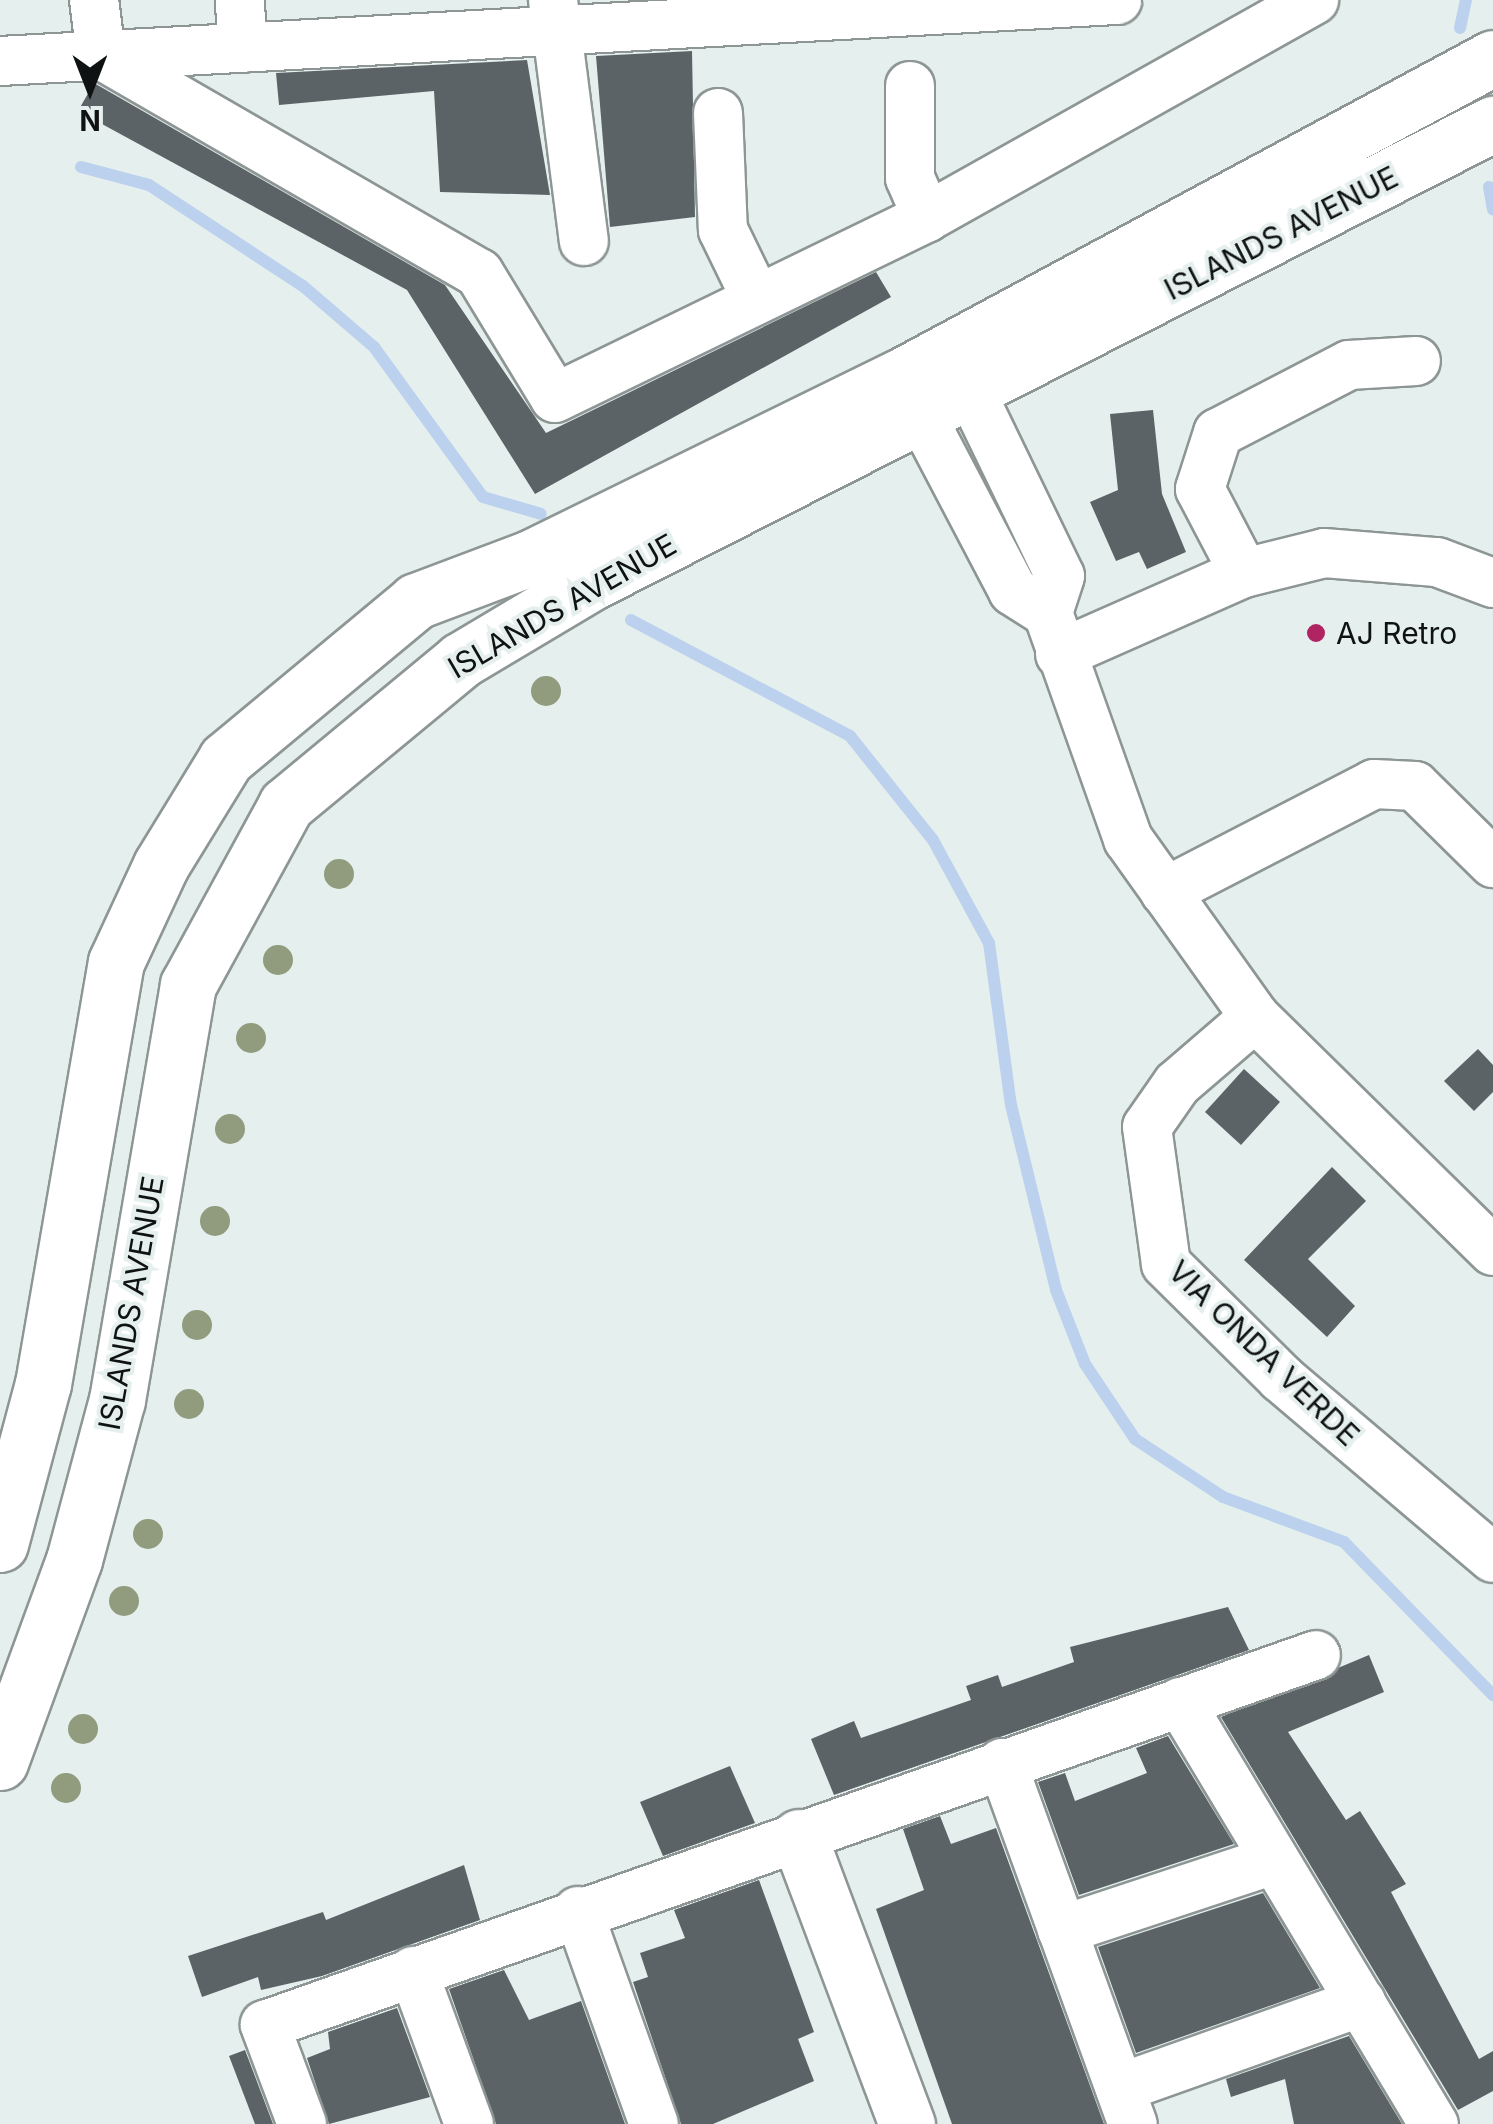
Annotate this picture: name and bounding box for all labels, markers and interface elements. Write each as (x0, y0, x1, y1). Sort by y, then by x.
north arrow (40, 40, 140, 140)
text: N (79, 103, 101, 137)
street label: ISLANDS AVENUE (1158, 159, 1404, 307)
street label: ISLANDS AVENUE (442, 526, 682, 686)
place label: AJ Retro (1336, 615, 1457, 651)
marker: AJ Retro (1305, 622, 1327, 644)
street label: ISLANDS AVENUE (91, 1173, 171, 1433)
street label: VIA ONDA VERDE (1161, 1253, 1367, 1453)

